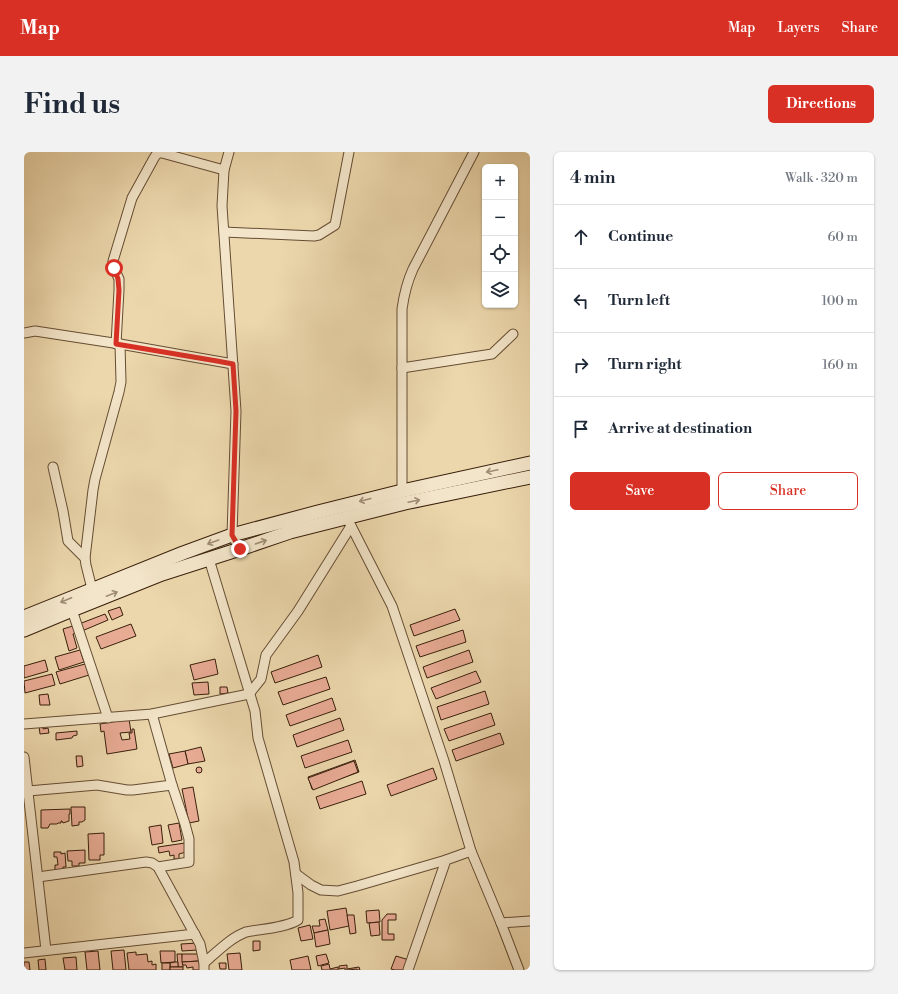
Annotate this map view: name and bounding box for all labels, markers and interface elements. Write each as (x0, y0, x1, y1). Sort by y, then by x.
text: Map (20, 16, 60, 40)
text: Map (728, 19, 755, 37)
text: Layers (777, 19, 820, 37)
text: Share (842, 19, 878, 37)
button: Directions (768, 85, 874, 123)
text: Find us (24, 87, 120, 122)
map controls (482, 164, 518, 308)
button: + (482, 164, 518, 200)
text: 4 min (570, 167, 615, 189)
text: Walk · 320 m (785, 170, 858, 186)
button: − (482, 200, 518, 236)
icon: ahead (570, 226, 592, 248)
text: Continue (608, 227, 673, 246)
text: 60 m (827, 229, 858, 245)
button: locate (482, 236, 518, 272)
route start (105, 259, 123, 277)
button: layers (482, 272, 518, 308)
icon: left (570, 290, 592, 312)
text: Turn left (608, 291, 670, 310)
text: 100 m (822, 293, 858, 309)
icon: right (570, 354, 592, 376)
text: Turn right (608, 355, 682, 374)
text: 160 m (822, 357, 858, 373)
icon: arrive (570, 418, 592, 440)
text: Arrive at destination (608, 419, 752, 438)
one-way arrow (486, 467, 499, 475)
button: Save (570, 472, 710, 510)
button: Share (718, 472, 858, 510)
one-way arrow (359, 496, 372, 504)
one-way arrow (407, 497, 420, 505)
one-way arrow (254, 538, 267, 545)
one-way arrow (207, 539, 219, 547)
route end (231, 540, 249, 558)
one-way arrow (105, 590, 117, 598)
one-way arrow (60, 597, 72, 604)

